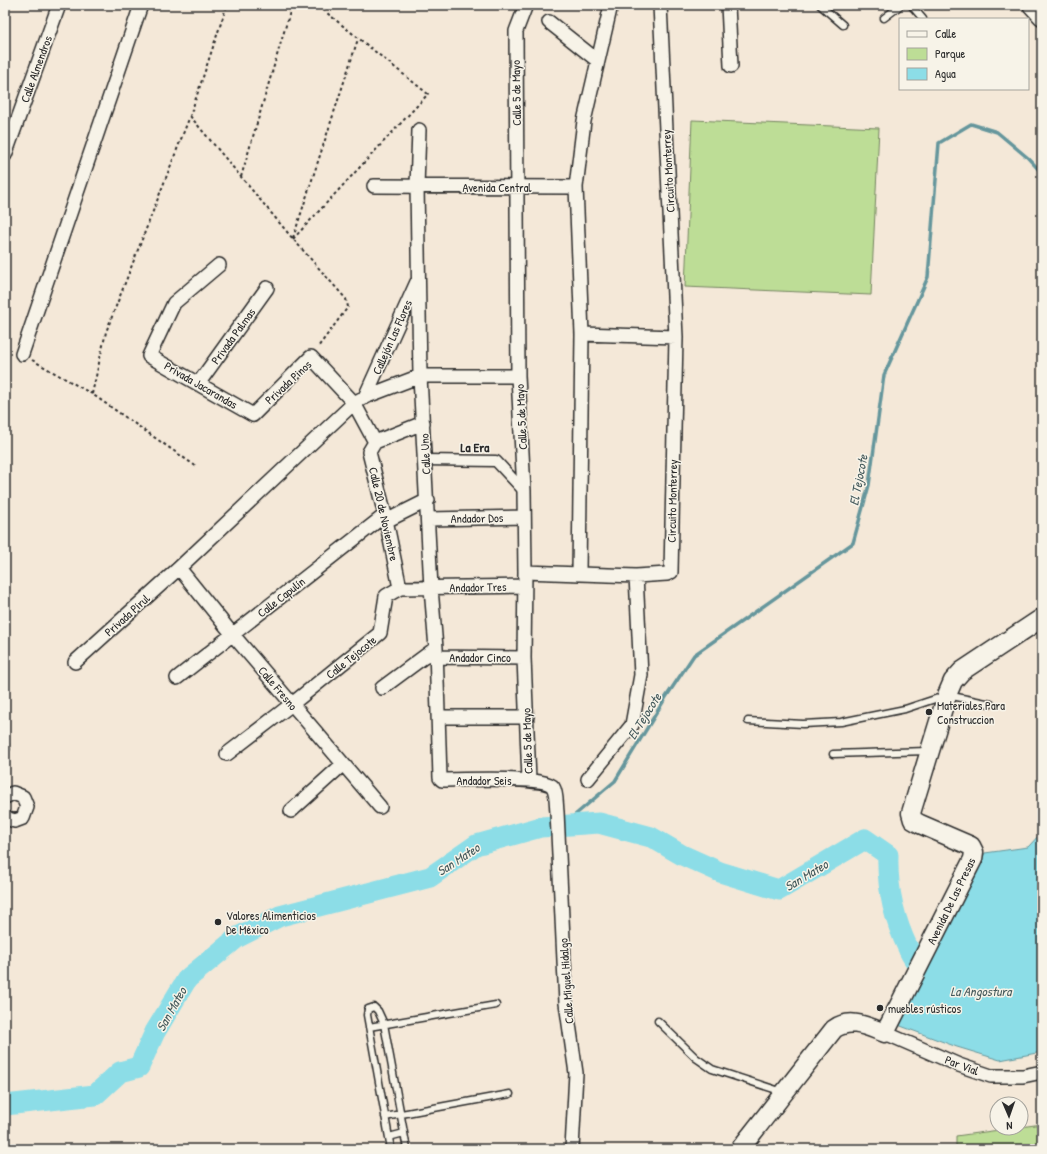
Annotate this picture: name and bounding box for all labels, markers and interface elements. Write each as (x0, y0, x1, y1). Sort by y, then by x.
legend (899, 18, 1029, 90)
text: Calle (935, 25, 956, 42)
street label: Calle Almendros (16, 33, 56, 105)
text: Parque (935, 45, 965, 62)
street label: Calle 5 de Mayo (507, 60, 525, 126)
text: Agua (935, 65, 956, 82)
street label: Circuito Monterrey (657, 129, 679, 213)
street label: Avenida Central (462, 179, 532, 196)
street label: Callejón Las Flores (368, 297, 416, 377)
street label: Privada Palmas (207, 304, 259, 368)
street label: Privada Pinos (261, 356, 315, 408)
street label: Privada Jacarandas (161, 357, 241, 413)
street label: Calle 5 de Mayo (511, 384, 531, 450)
street label: Calle Uno (415, 433, 435, 475)
district label: La Era (461, 438, 490, 456)
water label: El Tejocote (844, 452, 872, 507)
street label: Circuito Monterrey (663, 459, 681, 543)
street label: Calle 20 de Noviembre (365, 465, 403, 563)
street label: Andador Dos (450, 509, 504, 527)
street label: Calle Capulín (253, 573, 309, 621)
street label: Andador Tres (449, 578, 507, 596)
street label: Privada Pirul (101, 589, 154, 640)
street label: Calle Tejocote (322, 631, 380, 683)
street label: Andador Cinco (449, 649, 511, 666)
street label: Calle Fresno (255, 662, 302, 714)
water label: El Tejocote (623, 689, 666, 743)
place label: Materiales Para Construccion (937, 697, 1005, 728)
marker: Materiales Para Construccion (924, 707, 934, 717)
street label: Calle 5 de Mayo (517, 708, 537, 774)
street label: Andador Seis (456, 772, 512, 789)
water label: San Mateo (433, 838, 484, 880)
water label: San Mateo (781, 854, 833, 895)
street label: Avenida De Las Presas (923, 854, 980, 947)
place label: Valores Alimenticios De México (226, 907, 316, 938)
marker: Valores Alimenticios De México (213, 917, 223, 927)
street label: Calle Miguel Hidalgo (555, 937, 577, 1024)
water label: San Mateo (152, 982, 191, 1034)
water label: La Angostura (951, 982, 1013, 1001)
place label: muebles rústicos (888, 1000, 961, 1017)
marker: muebles rústicos (875, 1003, 885, 1013)
street label: Par Vial (943, 1051, 982, 1080)
north arrow (989, 1096, 1029, 1136)
text: N (1006, 1119, 1013, 1133)

